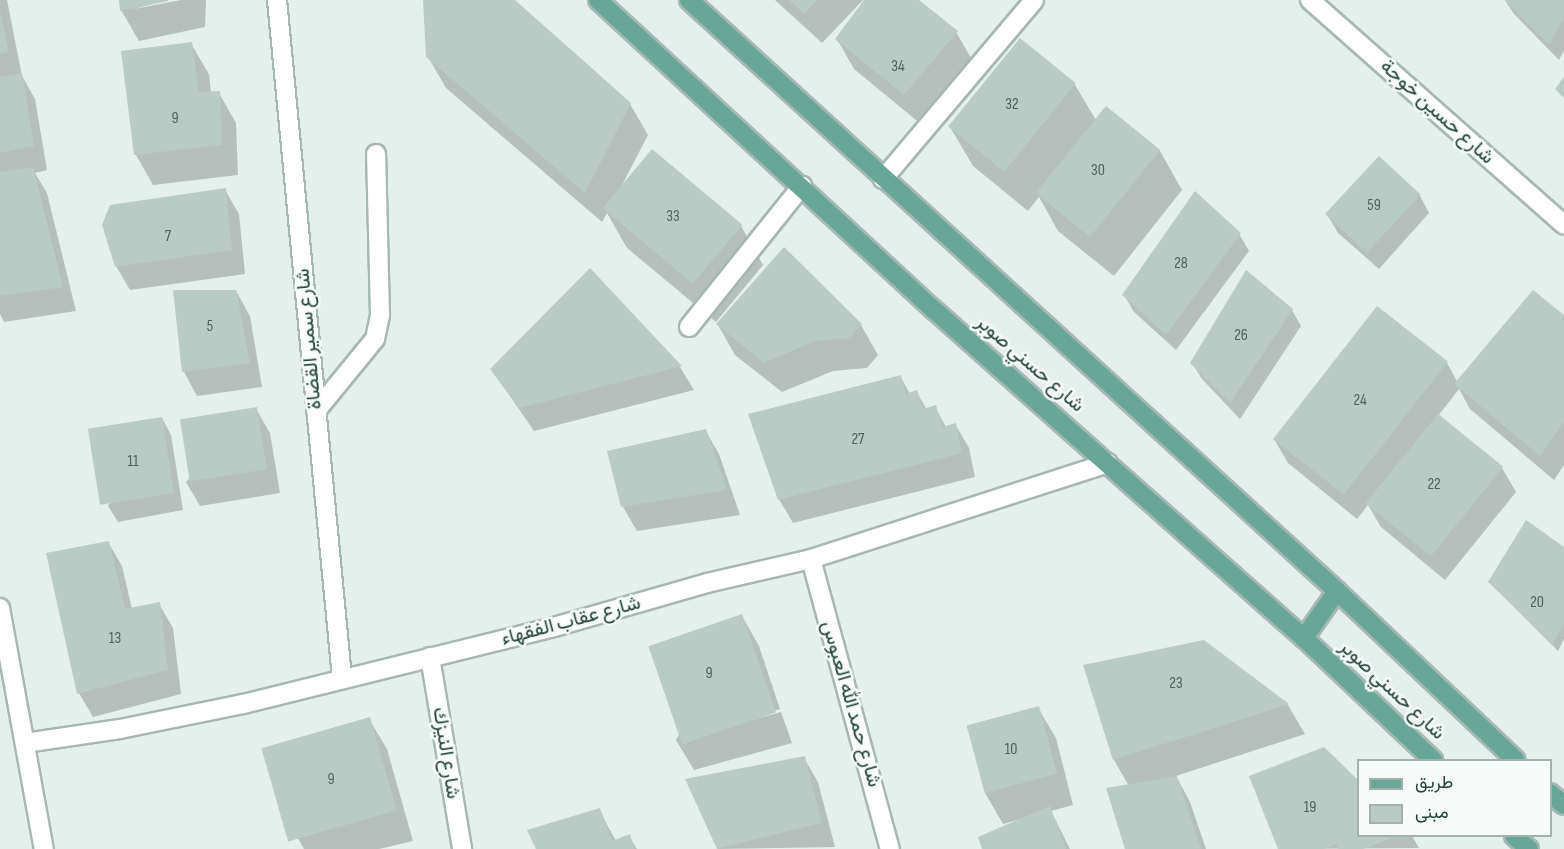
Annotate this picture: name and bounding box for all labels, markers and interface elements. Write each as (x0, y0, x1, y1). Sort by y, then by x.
street label: شارع حسين خوجة (1375, 54, 1499, 170)
house number: 34 (891, 57, 905, 77)
house number: 32 (1005, 95, 1019, 115)
house number: 9 (171, 109, 179, 129)
house number: 30 (1091, 161, 1105, 181)
house number: 59 (1367, 196, 1381, 216)
house number: 33 (666, 207, 680, 227)
house number: 7 (165, 227, 171, 247)
house number: 28 (1174, 254, 1188, 274)
street label: شارع سمير القضاة (291, 267, 327, 411)
street label: شارع حسني صوبر (971, 310, 1089, 418)
house number: 5 (207, 317, 213, 337)
house number: 26 (1234, 326, 1248, 346)
house number: 24 (1353, 391, 1367, 411)
house number: 27 (851, 430, 865, 450)
house number: 11 (127, 452, 139, 472)
house number: 22 (1427, 475, 1441, 495)
street label: شارع عقاب الفقهاء (499, 591, 643, 651)
house number: 20 (1530, 593, 1544, 613)
street label: شارع حمد الله العبوس (816, 618, 886, 790)
house number: 13 (109, 629, 121, 649)
street label: شارع حسني صوبر (1334, 635, 1450, 745)
house number: 9 (705, 664, 713, 684)
house number: 23 (1169, 674, 1183, 694)
street label: شارع النيزك (427, 705, 465, 801)
house number: 10 (1005, 740, 1017, 760)
legend (1357, 759, 1552, 837)
house number: 9 (327, 770, 335, 790)
text: طريق (1415, 772, 1453, 793)
house number: 19 (1304, 798, 1316, 818)
text: مبنى (1415, 802, 1449, 823)

